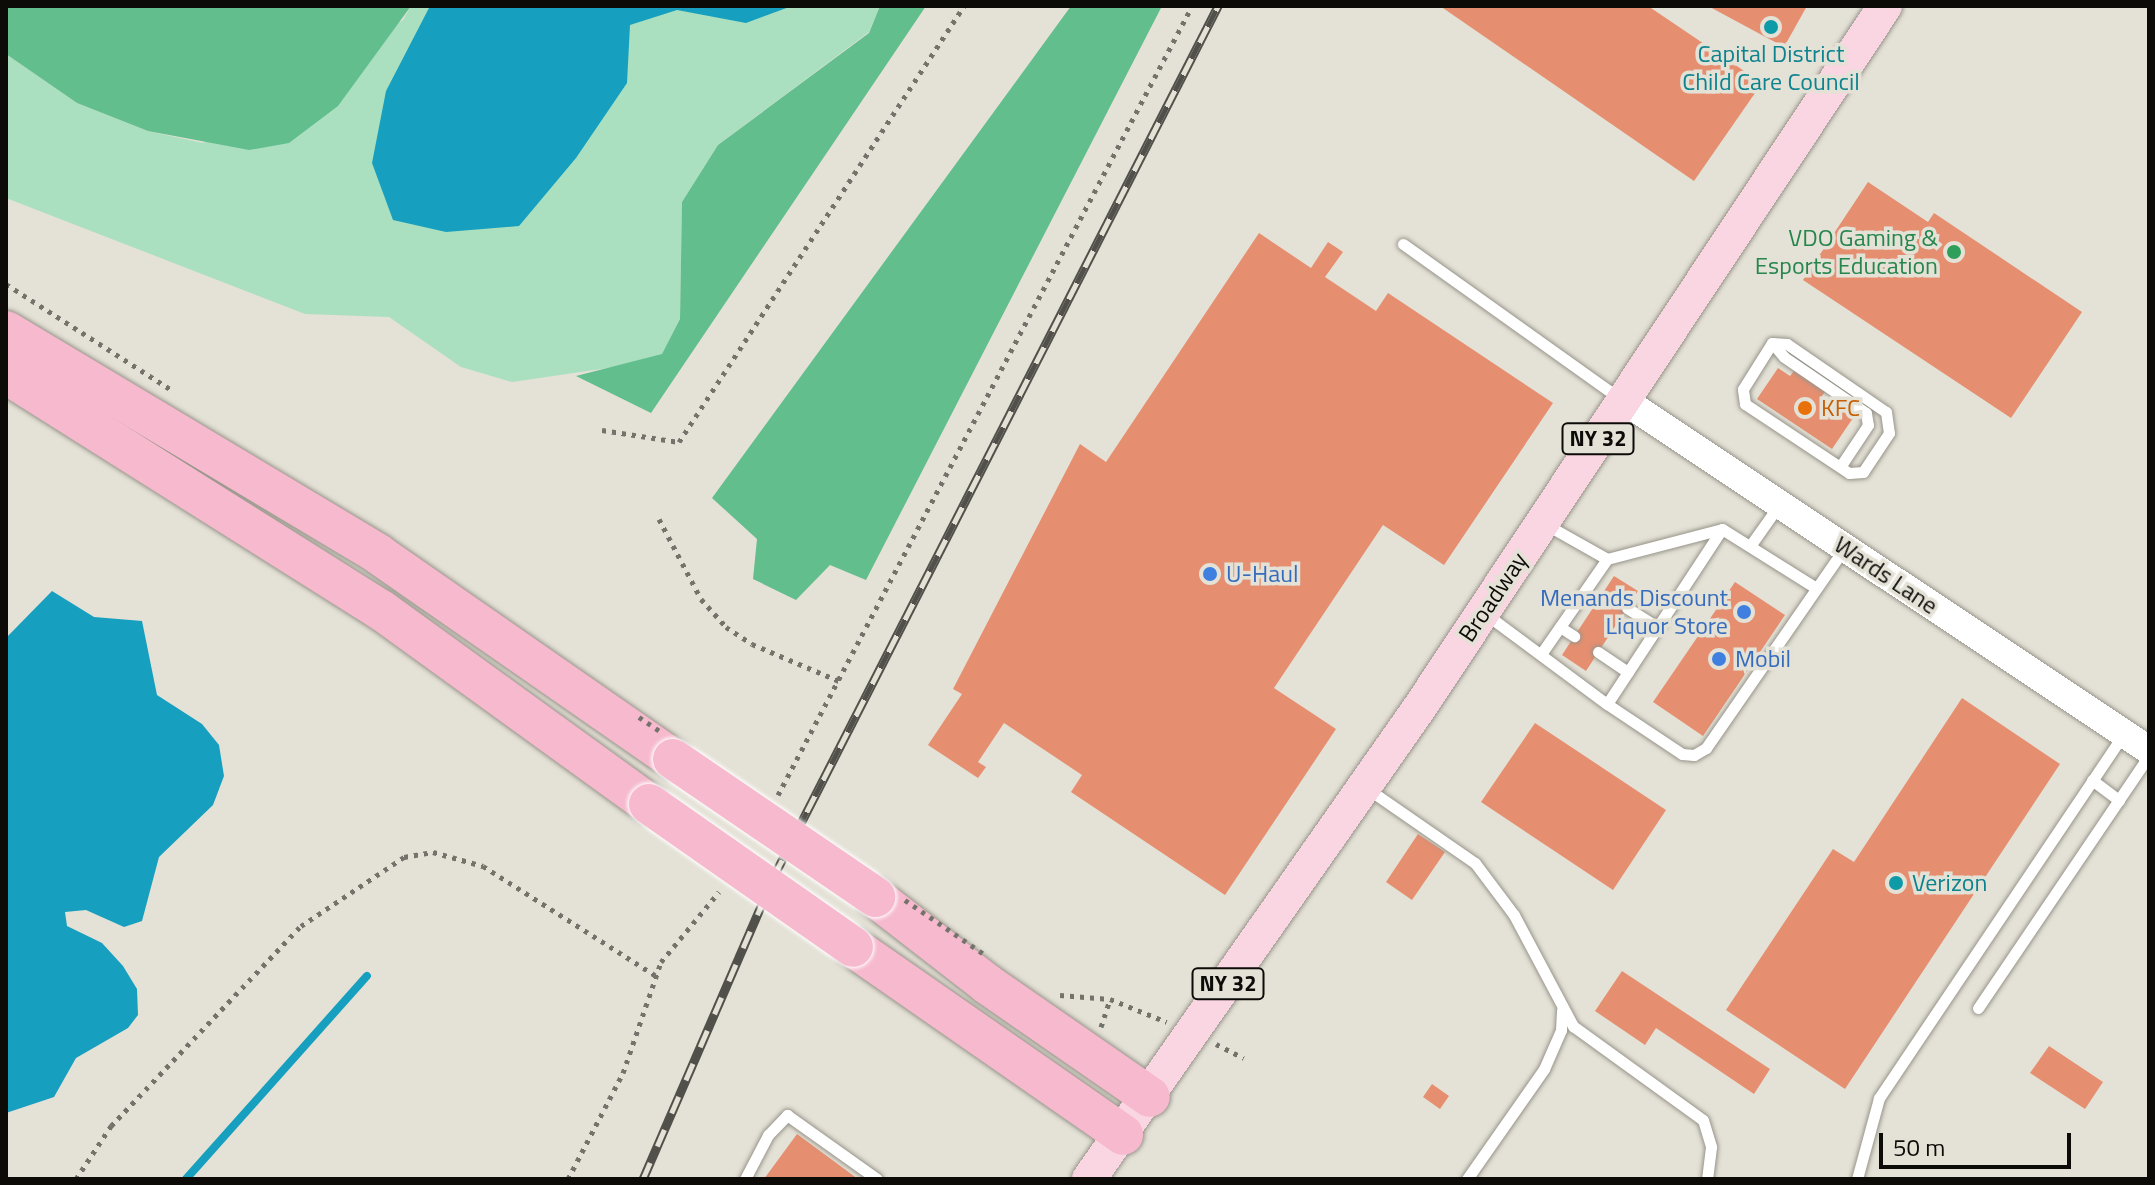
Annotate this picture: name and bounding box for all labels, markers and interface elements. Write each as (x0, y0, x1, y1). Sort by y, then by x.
marker: Capital District Child Care Council (1762, 18, 1780, 36)
place label: Capital District Child Care Council (1682, 40, 1860, 96)
place label: VDO Gaming & Esports Education (1755, 224, 1938, 280)
marker: VDO Gaming & Esports Education (1945, 243, 1963, 261)
place label: KFC (1821, 394, 1860, 422)
marker: KFC (1796, 399, 1814, 417)
road number: NY 32 (1560, 421, 1636, 457)
street label: Wards Lane (1829, 530, 1943, 620)
street label: Broadway (1453, 547, 1533, 647)
place label: U-Haul (1226, 560, 1298, 588)
marker: U-Haul (1201, 565, 1219, 583)
place label: Menands Discount Liquor Store (1540, 584, 1728, 640)
marker: Menands Discount Liquor Store (1735, 603, 1753, 621)
place label: Mobil (1735, 645, 1791, 673)
marker: Mobil (1710, 650, 1728, 668)
place label: Verizon (1912, 869, 1987, 897)
marker: Verizon (1887, 874, 1905, 892)
road number: NY 32 (1190, 966, 1266, 1002)
scale bar (1883, 1117, 2075, 1167)
text: 50 m (1893, 1129, 1945, 1165)

